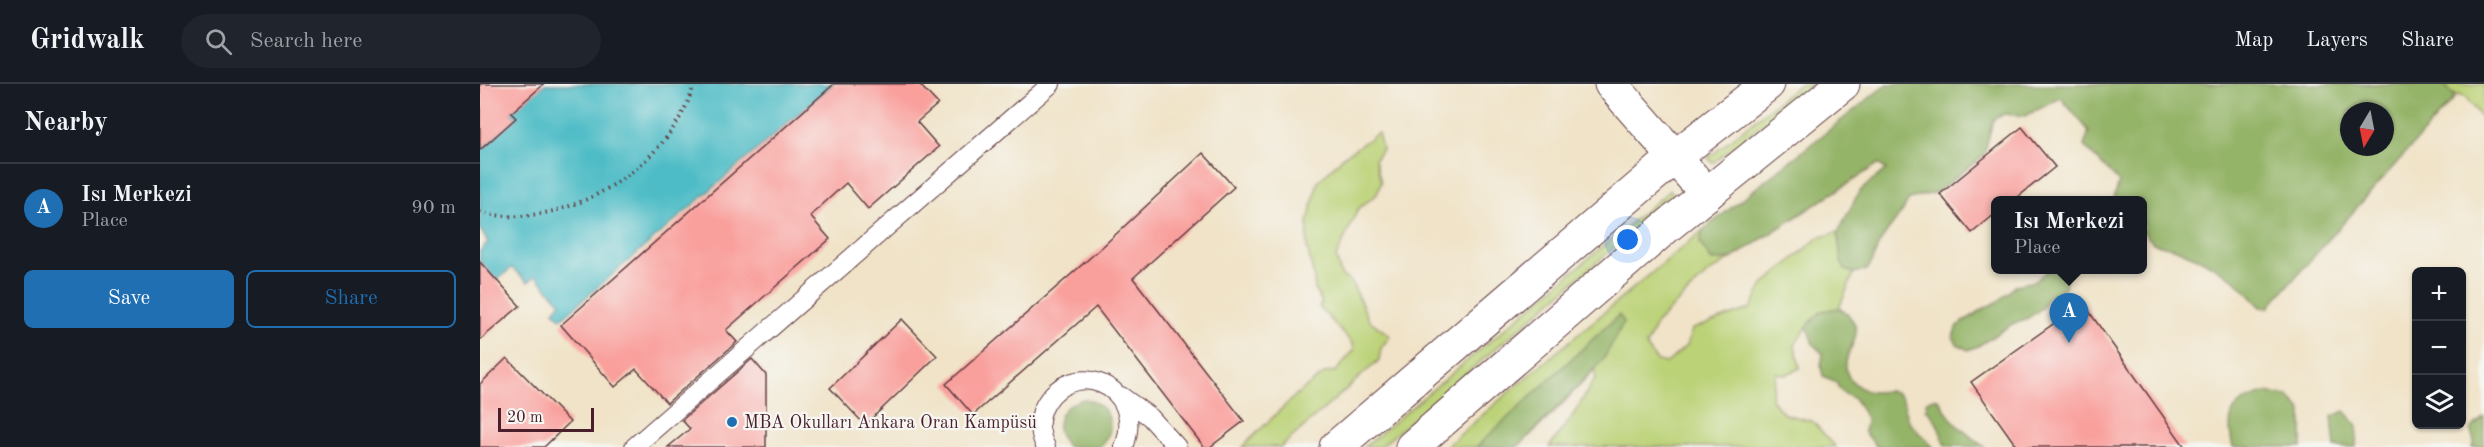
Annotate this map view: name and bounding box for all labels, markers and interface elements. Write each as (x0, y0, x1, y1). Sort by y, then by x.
search box (181, 14, 601, 68)
icon: search (202, 25, 235, 58)
text: Gridwalk (30, 27, 145, 55)
text: Search here (250, 30, 362, 52)
text: Map (2234, 30, 2273, 51)
text: Layers (2306, 30, 2368, 51)
text: Share (2401, 30, 2454, 51)
north arrow (2340, 102, 2394, 156)
text: Nearby (24, 110, 108, 136)
text: Isı Merkezi (81, 184, 192, 206)
popup (1991, 196, 2147, 274)
text: A (36, 198, 51, 218)
text: 90 m (411, 198, 456, 218)
text: Place (81, 211, 128, 231)
text: Isı Merkezi (2014, 211, 2124, 233)
your location (1613, 225, 1642, 254)
text: Place (2014, 238, 2060, 258)
map controls (2412, 267, 2466, 429)
button: + (2412, 267, 2466, 321)
button: Save (24, 270, 234, 328)
button: Share (246, 270, 456, 328)
pin: A (2050, 294, 2088, 343)
button: − (2412, 321, 2466, 375)
button: layers (2412, 375, 2466, 429)
scale bar (498, 405, 594, 432)
text: 20 m (507, 410, 543, 426)
place label: MBA Okulları Ankara Oran Kampüsü (744, 414, 1037, 432)
marker: MBA Okulları Ankara Oran Kampüsü (725, 415, 739, 429)

